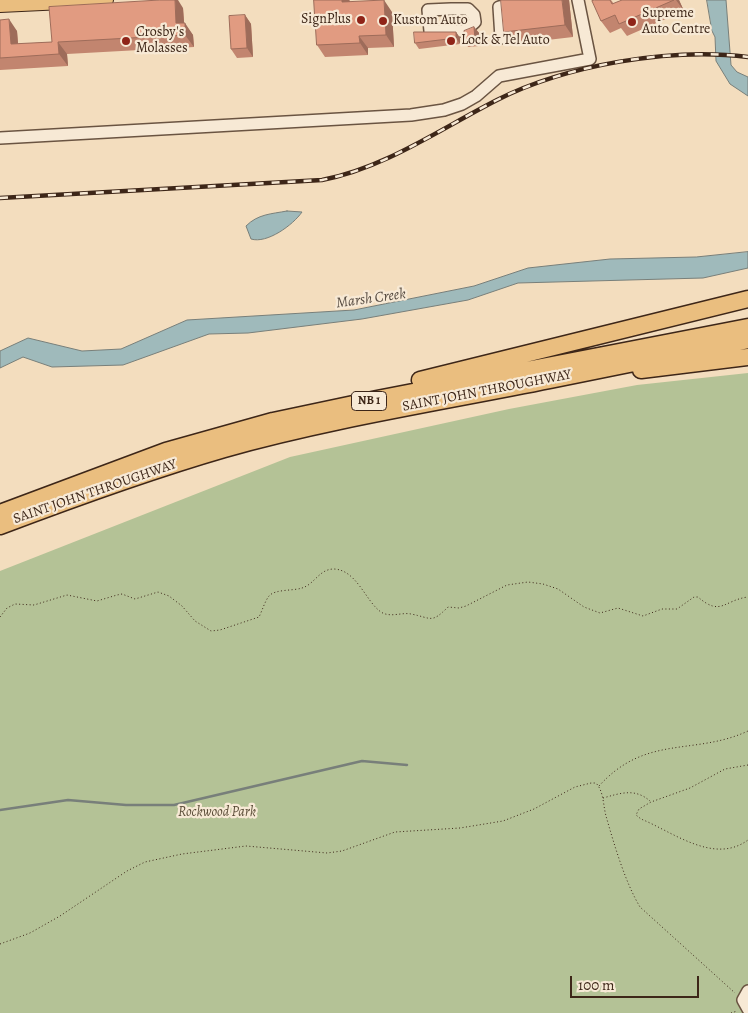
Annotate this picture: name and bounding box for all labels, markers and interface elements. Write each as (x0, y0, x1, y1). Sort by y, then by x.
place label: Supreme Auto Centre (642, 6, 710, 38)
place label: SignPlus (301, 12, 351, 28)
place label: Kustom Auto (393, 13, 468, 29)
marker: SignPlus (355, 14, 367, 26)
marker: Kustom Auto (377, 15, 389, 27)
marker: Supreme Auto Centre (626, 16, 638, 28)
place label: Crosby's Molasses (136, 25, 188, 58)
place label: Lock & Tel Auto (461, 33, 550, 49)
marker: Crosby's Molasses (120, 35, 132, 47)
marker: Lock & Tel Auto (445, 35, 457, 47)
water label: Marsh Creek (335, 285, 407, 313)
street label: SAINT JOHN THROUGHWAY (401, 366, 573, 416)
road number: NB 1 (352, 392, 386, 411)
street label: SAINT JOHN THROUGHWAY (11, 456, 179, 528)
park label: Rockwood Park (178, 805, 256, 821)
scale bar (573, 966, 702, 998)
text: 100 m (578, 975, 615, 995)

